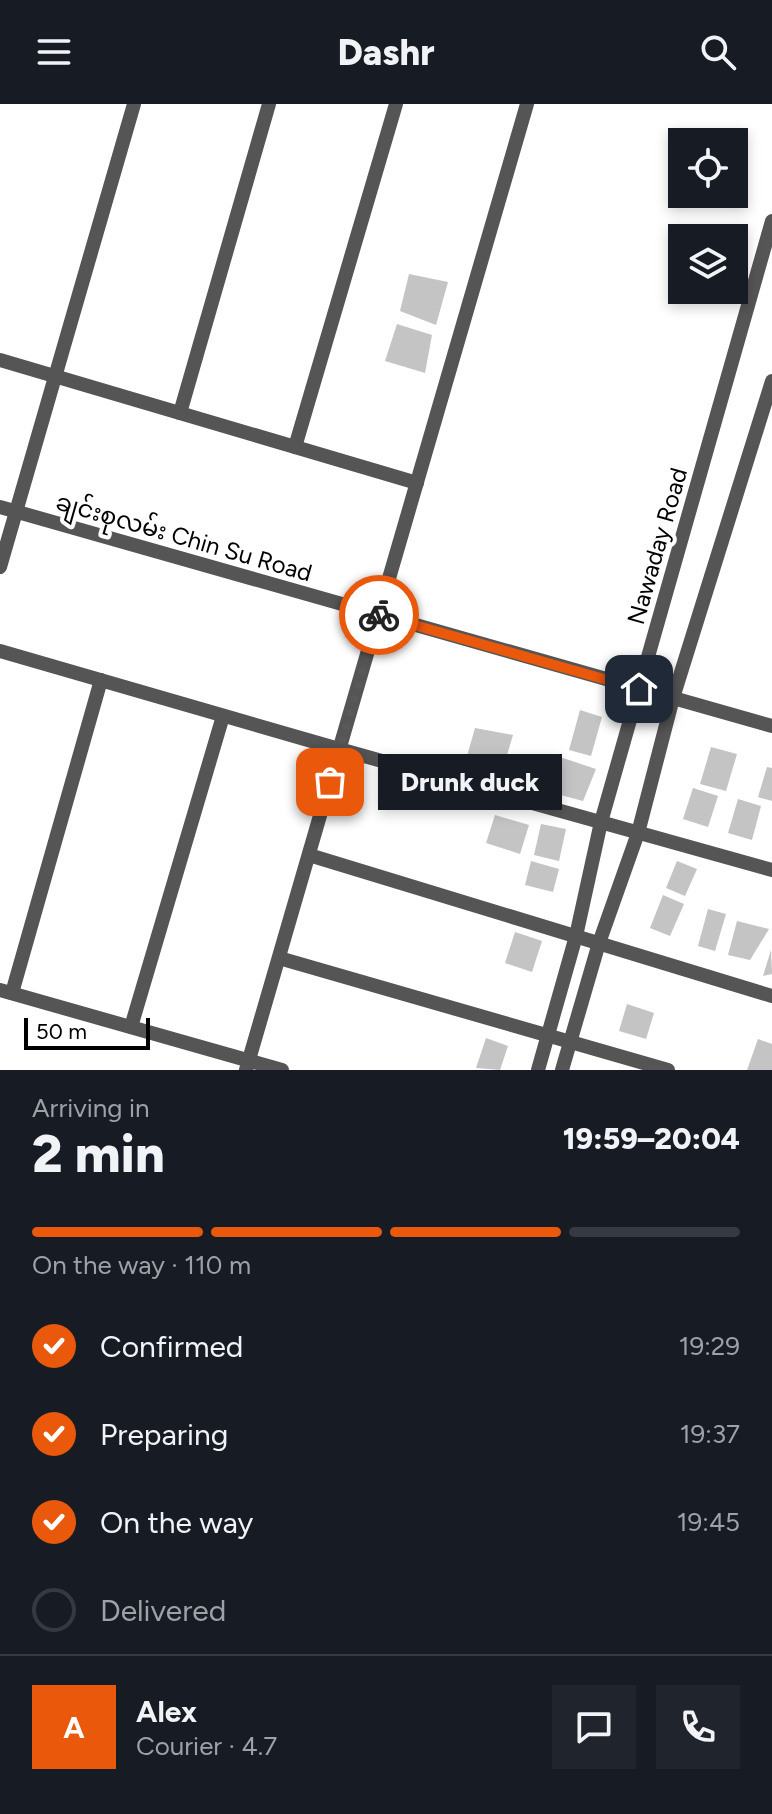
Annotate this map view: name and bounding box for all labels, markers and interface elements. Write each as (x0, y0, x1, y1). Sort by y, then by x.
icon: menu (32, 30, 76, 74)
icon: search (696, 30, 740, 74)
text: Dashr (337, 31, 435, 74)
map controls (668, 128, 748, 304)
button: locate (668, 128, 748, 208)
button: layers (668, 224, 748, 304)
street label: Nawaday Road (621, 464, 693, 628)
street label: ချင်းစုလမ်း Chin Su Road (51, 486, 316, 592)
courier (339, 575, 419, 655)
icon: bike (357, 593, 401, 637)
pin (605, 655, 673, 723)
icon: home (617, 667, 661, 711)
pin (296, 748, 364, 816)
callout: Drunk duck (378, 754, 562, 810)
icon: bag (308, 760, 352, 804)
text: Drunk duck (401, 766, 539, 798)
scale bar (24, 1014, 150, 1050)
text: 50 m (36, 1018, 87, 1045)
text: Arriving in (32, 1092, 150, 1124)
text: 19:59–20:04 (563, 1120, 740, 1157)
text: 2 min (32, 1123, 165, 1185)
text: On the way · 110 m (32, 1249, 251, 1281)
icon: check (32, 1324, 76, 1368)
text: Confirmed (100, 1328, 243, 1365)
text: 19:29 (679, 1330, 740, 1362)
icon: check (32, 1412, 76, 1456)
text: Preparing (100, 1416, 228, 1453)
text: 19:37 (680, 1418, 740, 1450)
icon: check (32, 1500, 76, 1544)
text: On the way (100, 1504, 253, 1541)
text: 19:45 (677, 1506, 740, 1538)
text: Delivered (100, 1592, 226, 1629)
button: chat (552, 1685, 636, 1769)
button: phone (656, 1685, 740, 1769)
text: Alex (136, 1693, 197, 1730)
text: A (63, 1709, 85, 1746)
text: Courier · 4.7 (136, 1730, 277, 1762)

